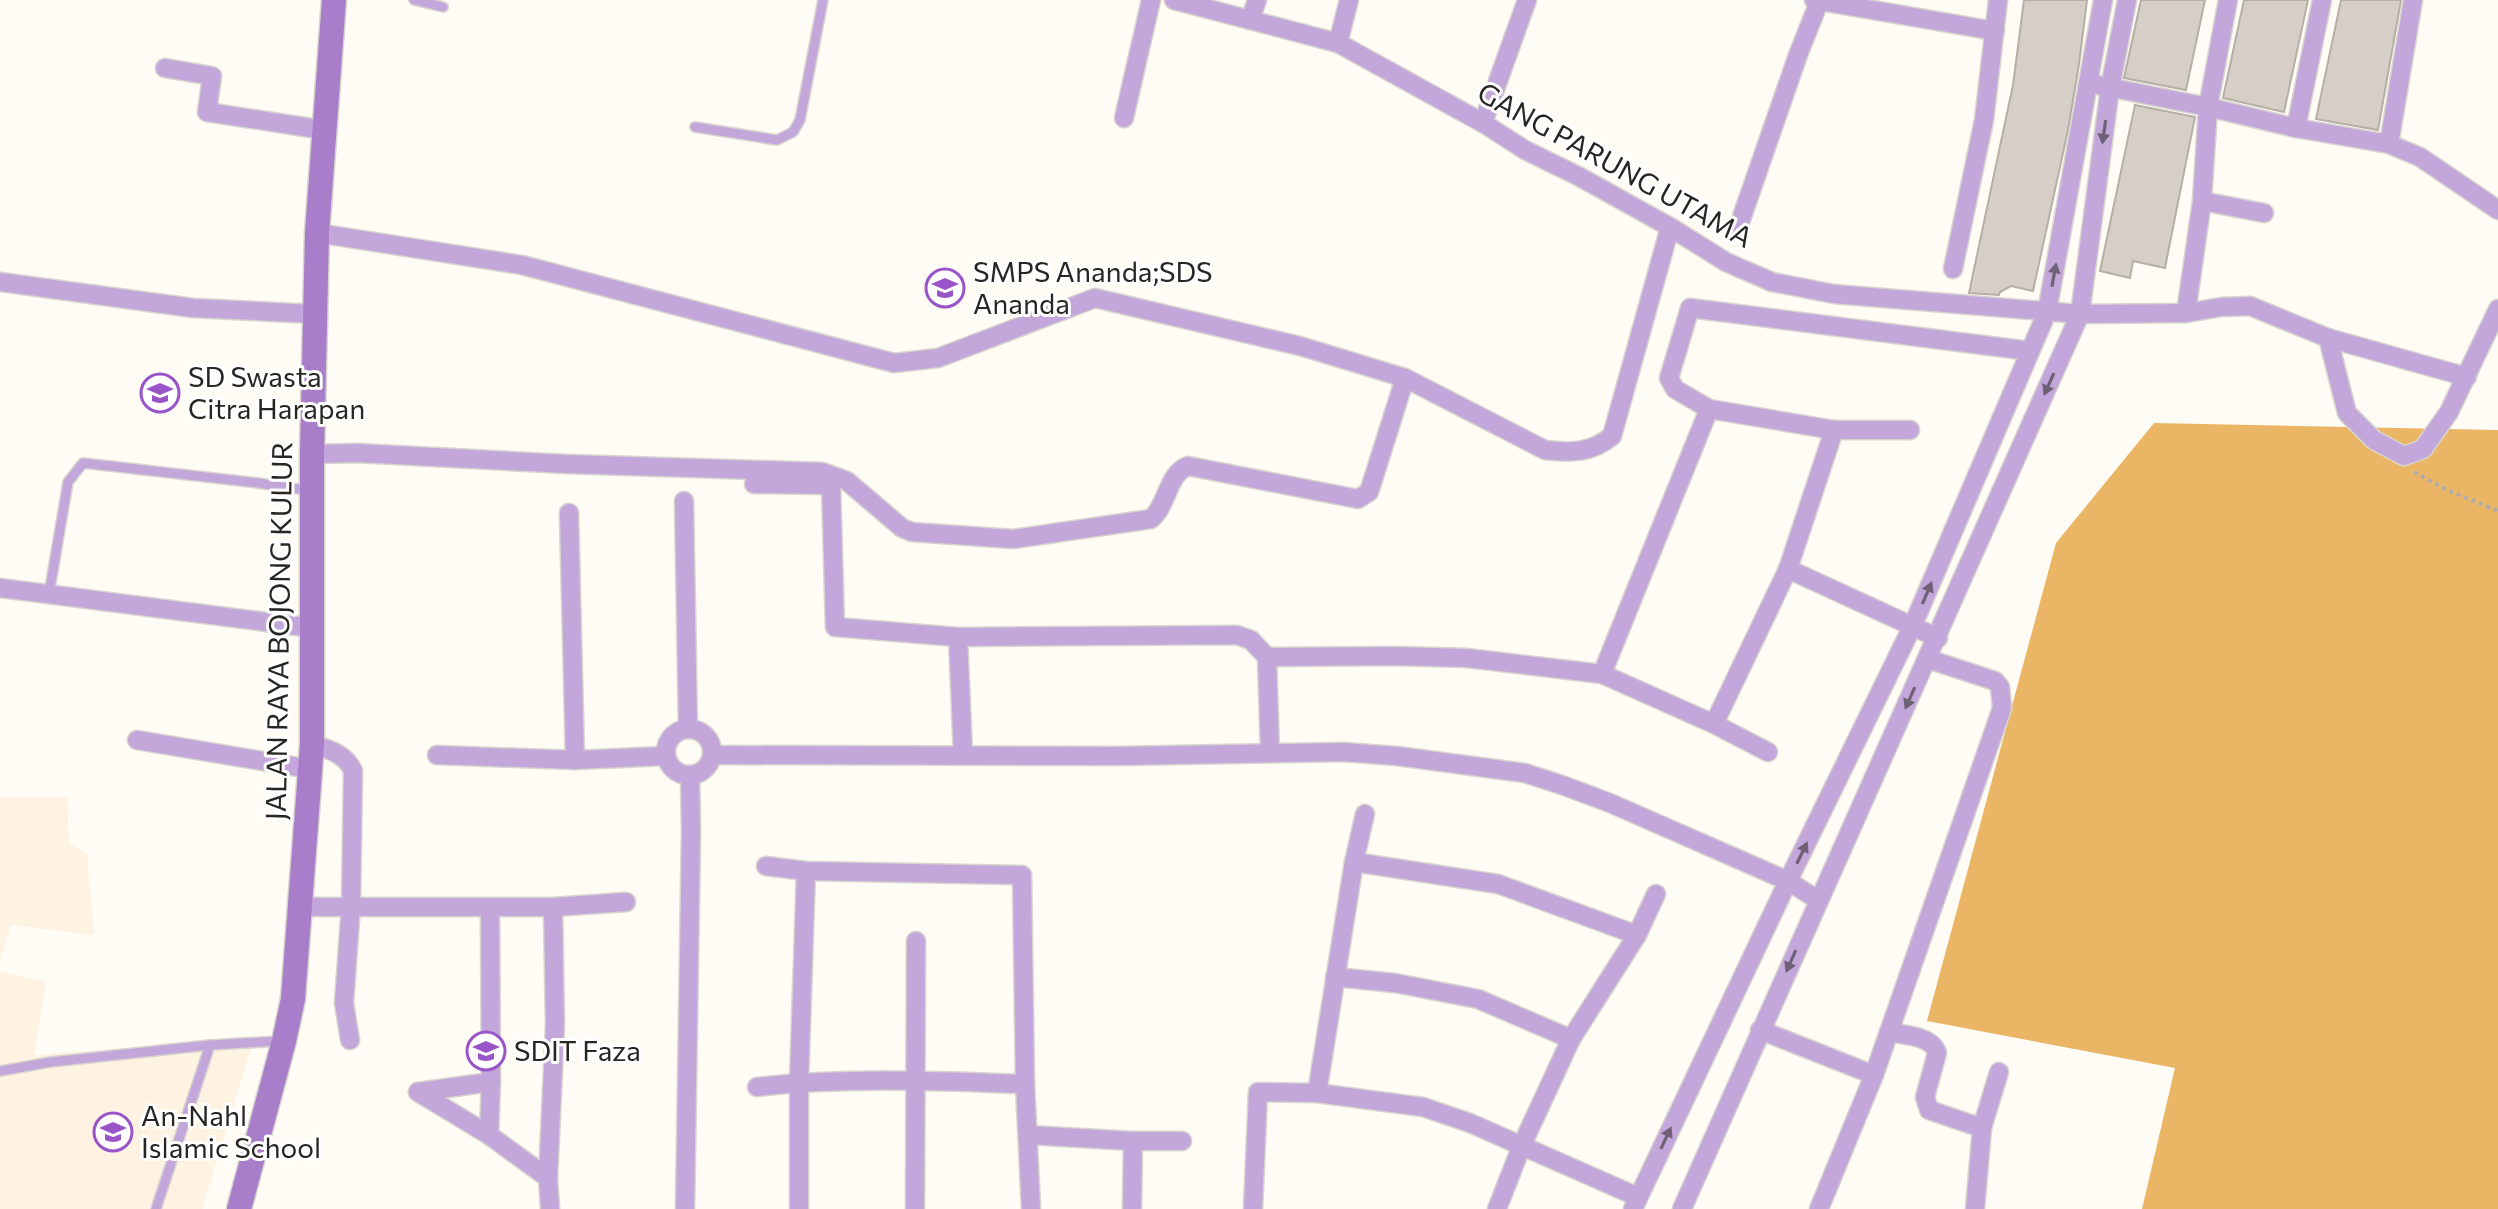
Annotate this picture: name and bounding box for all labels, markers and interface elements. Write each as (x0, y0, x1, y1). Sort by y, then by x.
street label: GANG PARUNG UTAMA (1472, 74, 1759, 254)
one-way arrow (2097, 120, 2110, 145)
place label: SMPS Ananda;SDS Ananda (973, 254, 1213, 320)
one-way arrow (2048, 262, 2060, 287)
school or university icon: SMPS Ananda;SDS Ananda (924, 267, 966, 309)
place label: SD Swasta Citra Harapan (188, 359, 365, 425)
school or university icon: SD Swasta Citra Harapan (139, 372, 181, 414)
one-way arrow (2042, 372, 2056, 396)
street label: JALAN RAYA BOJONG KULUR (258, 441, 298, 821)
one-way arrow (1920, 582, 1933, 605)
one-way arrow (1903, 687, 1917, 710)
one-way arrow (1795, 841, 1809, 865)
one-way arrow (1784, 949, 1798, 973)
school or university icon: SDIT Faza (465, 1030, 507, 1072)
place label: SDIT Faza (514, 1033, 641, 1067)
place label: An-Nahl Islamic School (141, 1098, 321, 1164)
school or university icon: An-Nahl Islamic School (92, 1111, 134, 1153)
one-way arrow (1659, 1127, 1673, 1150)

